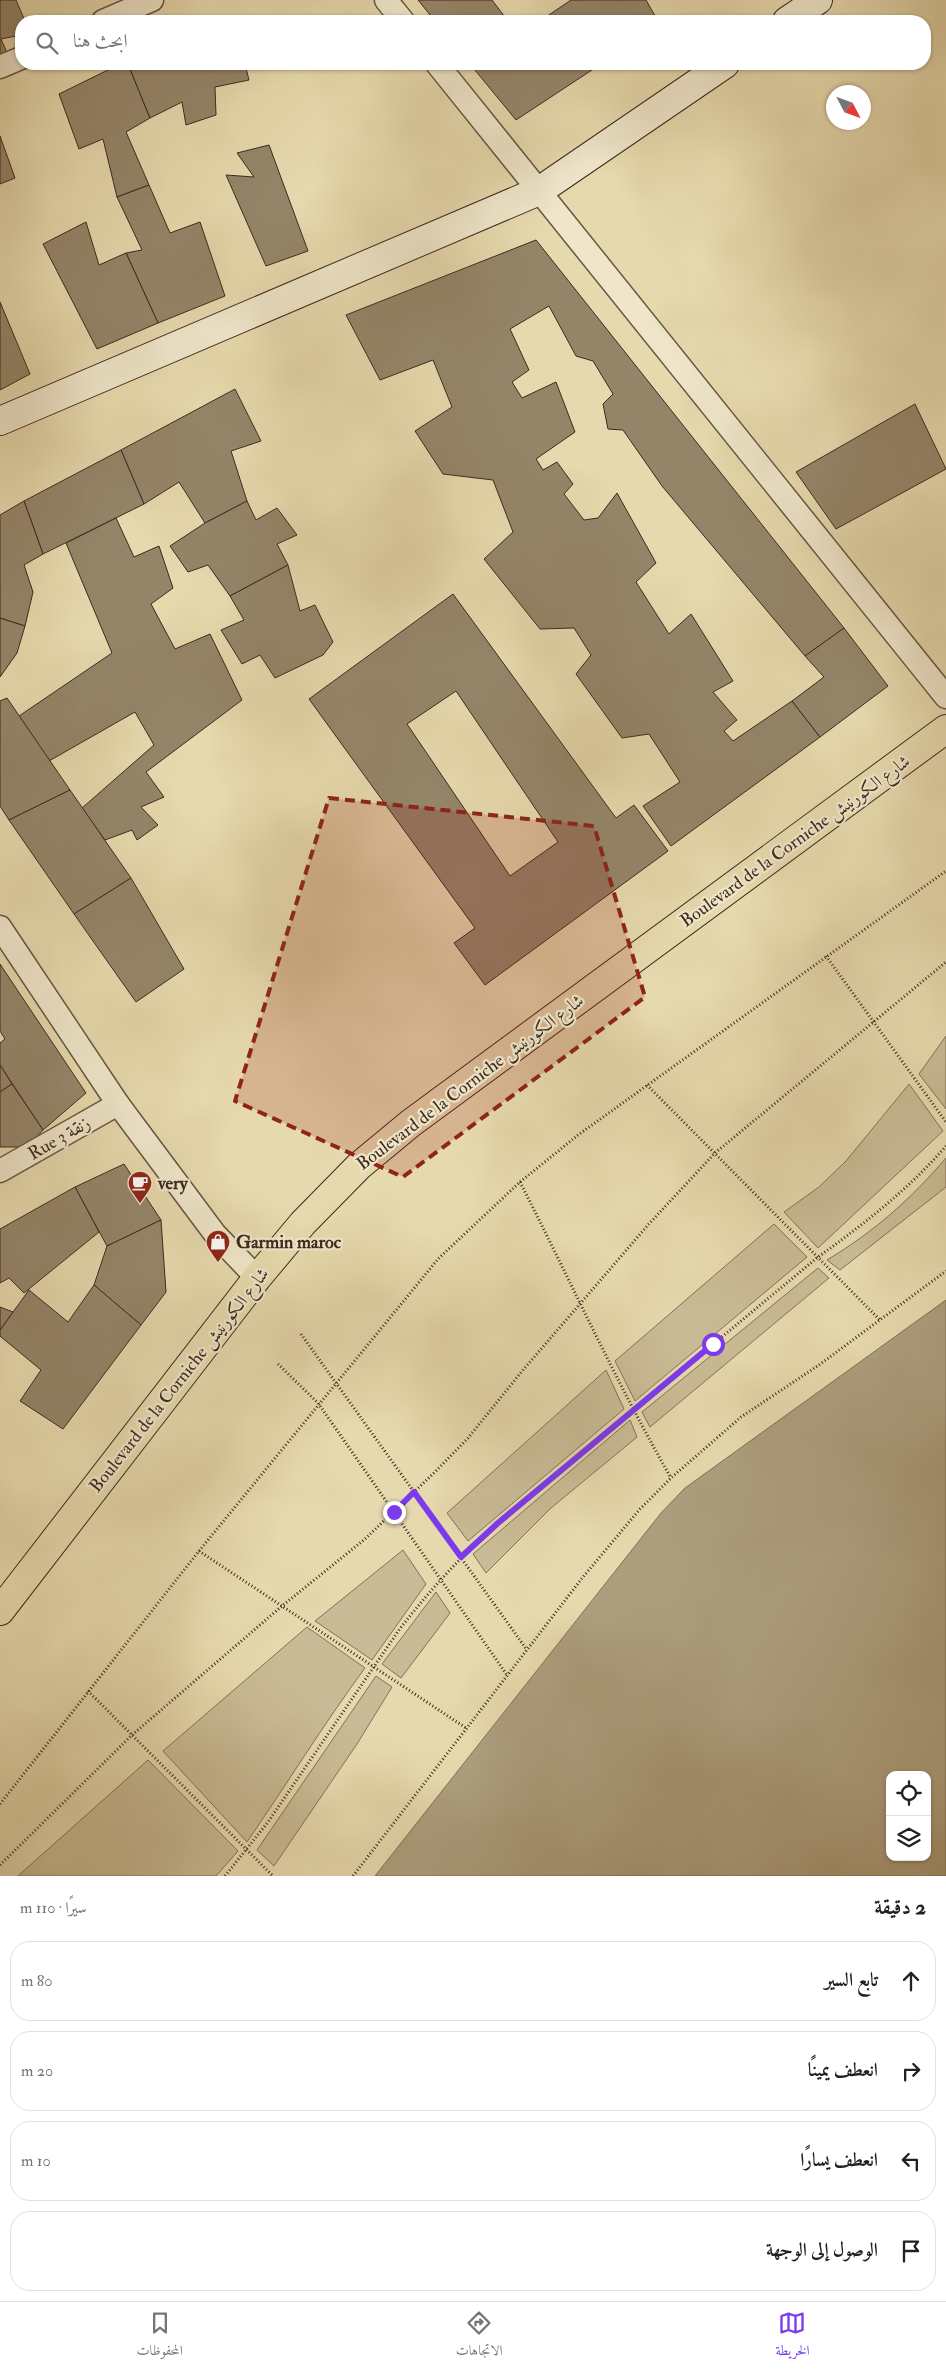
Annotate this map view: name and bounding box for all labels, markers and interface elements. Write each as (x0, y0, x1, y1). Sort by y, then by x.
search box (15, 15, 931, 70)
icon: search (33, 29, 61, 57)
text: ابحث هنا (73, 29, 128, 53)
north arrow (826, 85, 871, 130)
street label: Boulevard de la Corniche شارع الكورنيش (676, 750, 917, 935)
street label: Boulevard de la Corniche شارع الكورنيش (352, 989, 590, 1178)
street label: Rue 3 زنقة (24, 1111, 95, 1165)
cafe icon: very (127, 1170, 153, 1204)
place label: very (157, 1172, 189, 1195)
shop icon: Garmin maroc (205, 1229, 231, 1263)
place label: Garmin maroc (236, 1231, 342, 1254)
street label: Boulevard de la Corniche شارع الكورنيش (84, 1263, 277, 1499)
route start (702, 1333, 725, 1356)
route end (383, 1501, 406, 1524)
map controls (886, 1771, 931, 1861)
button: locate (886, 1771, 931, 1816)
button: layers (886, 1816, 931, 1861)
text: 2 دقيقة (874, 1894, 926, 1921)
text: سيرًا · 110 m (20, 1898, 87, 1918)
icon: ahead (897, 1967, 925, 1995)
text: تابع السير (824, 1968, 878, 1992)
text: 80 m (21, 1971, 53, 1991)
icon: right (897, 2057, 925, 2085)
text: انعطف يمينًا (808, 2058, 878, 2082)
text: 20 m (21, 2061, 53, 2081)
icon: left (897, 2147, 925, 2175)
text: انعطف يسارًا (800, 2148, 878, 2172)
text: 10 m (21, 2151, 51, 2171)
icon: arrive (897, 2237, 925, 2265)
text: الوصول إلى الوجهة (766, 2238, 878, 2262)
tab: المحفوظات (137, 2309, 183, 2364)
tab: الاتجاهات (456, 2309, 502, 2364)
tab: الخريطة (775, 2309, 810, 2364)

